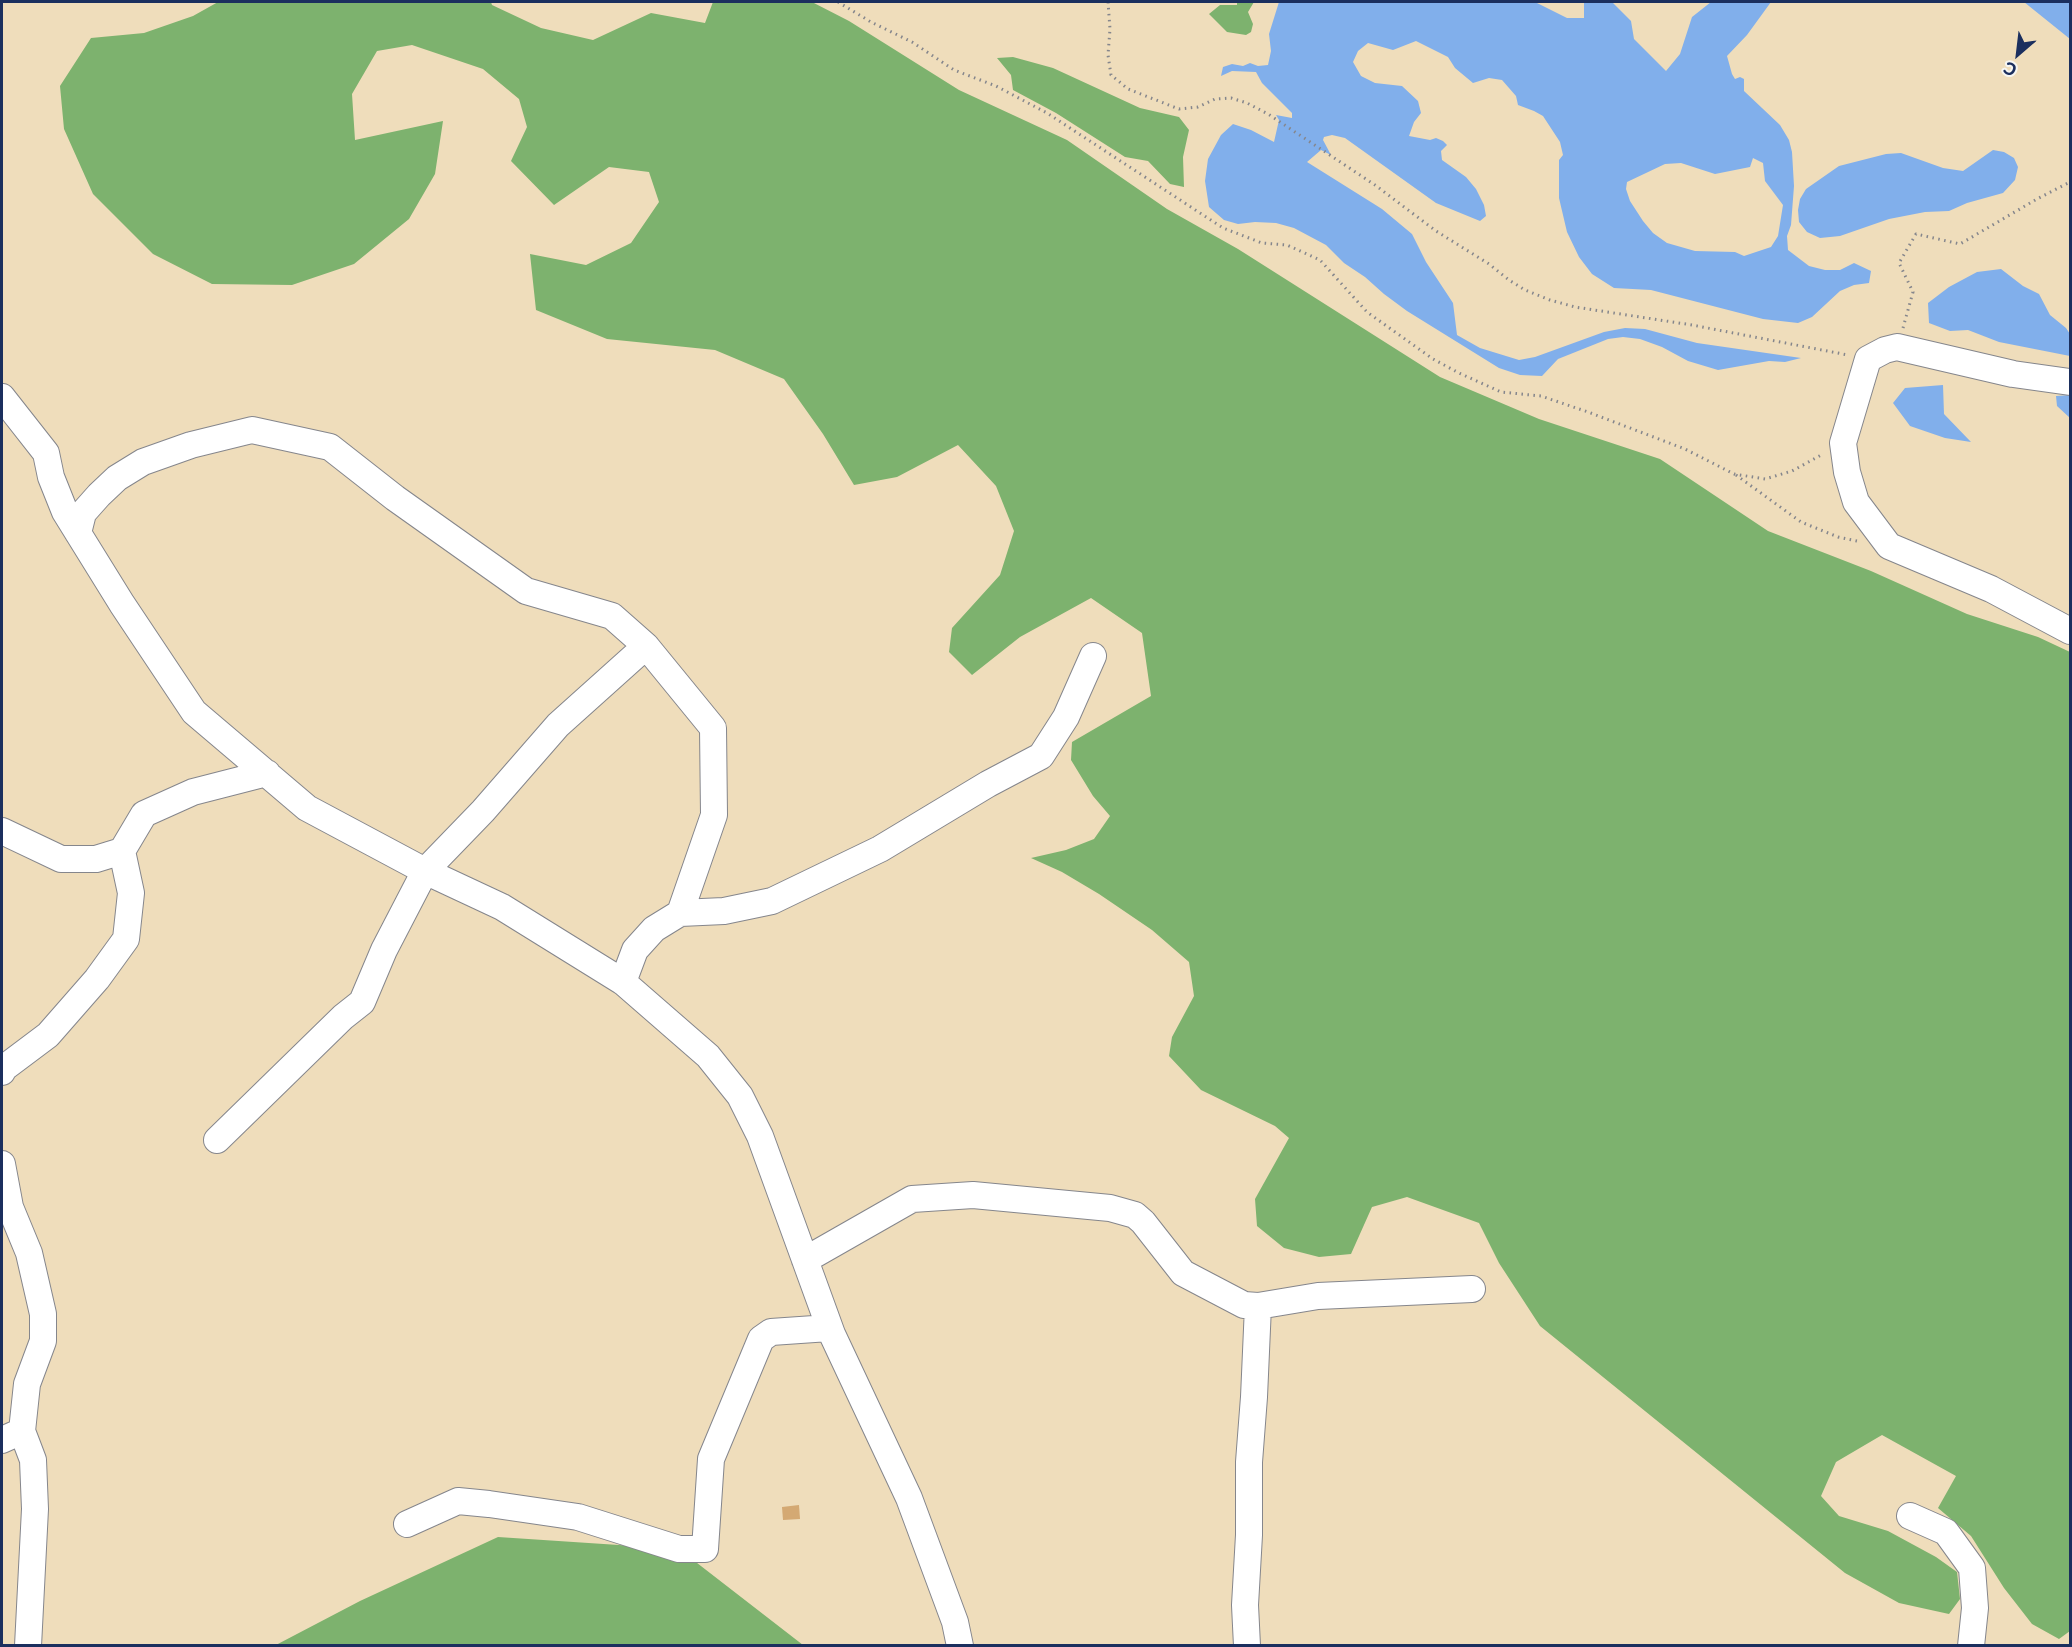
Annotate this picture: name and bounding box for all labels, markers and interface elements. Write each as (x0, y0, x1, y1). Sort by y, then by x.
north arrow (1988, 24, 2048, 84)
text: С (1999, 56, 2021, 83)

